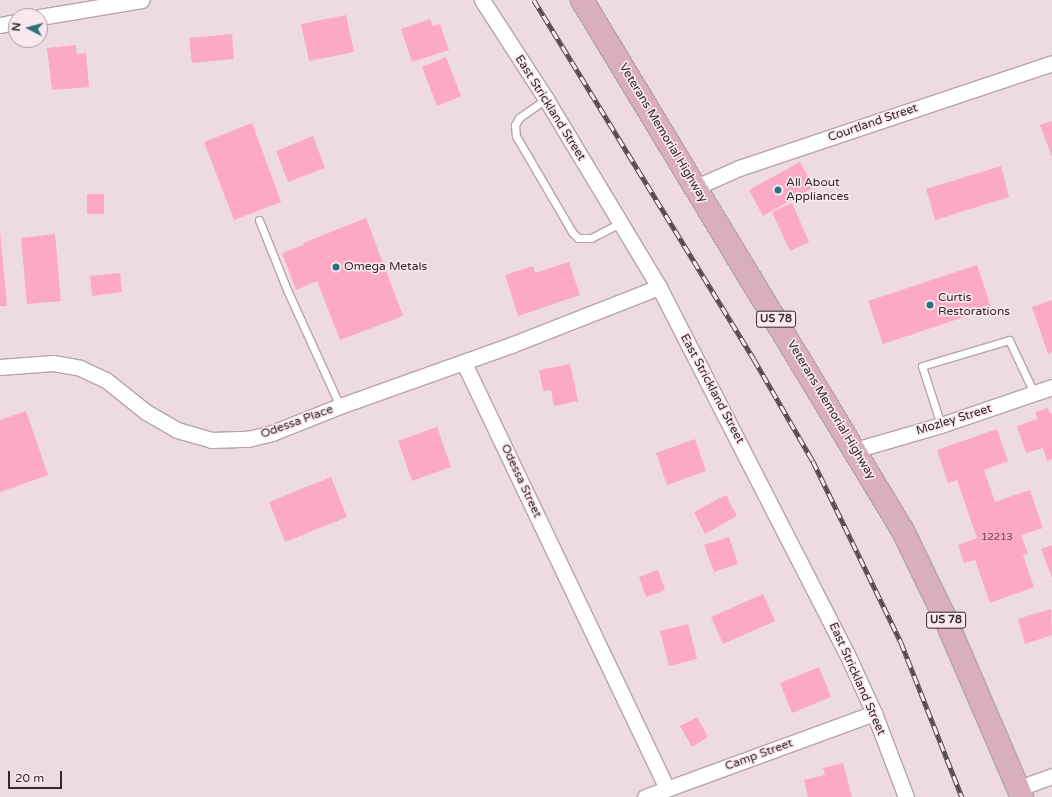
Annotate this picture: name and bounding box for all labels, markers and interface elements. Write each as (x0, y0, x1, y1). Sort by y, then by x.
north arrow (8, 8, 48, 48)
text: N (10, 22, 23, 32)
street label: East Strickland Street (512, 52, 588, 164)
street label: Veterans Memorial Highway (616, 61, 710, 205)
street label: Courtland Street (826, 101, 920, 145)
place label: All About Appliances (786, 176, 849, 204)
marker: All About Appliances (773, 185, 783, 195)
place label: Omega Metals (344, 260, 427, 274)
marker: Omega Metals (331, 262, 341, 272)
place label: Curtis Restorations (938, 291, 1010, 319)
marker: Curtis Restorations (925, 300, 935, 310)
road number: US 78 (756, 310, 796, 328)
street label: East Strickland Street (677, 332, 747, 446)
street label: Veterans Memorial Highway (784, 338, 878, 482)
street label: Odessa Place (259, 402, 335, 442)
street label: Mozley Street (914, 402, 994, 438)
street label: Odessa Street (498, 442, 544, 520)
house number: 12213 (981, 532, 1013, 544)
road number: US 78 (926, 611, 966, 629)
street label: East Strickland Street (826, 620, 888, 738)
street label: Camp Street (723, 736, 795, 774)
scale bar (10, 763, 64, 789)
text: 20 m (15, 771, 44, 785)

